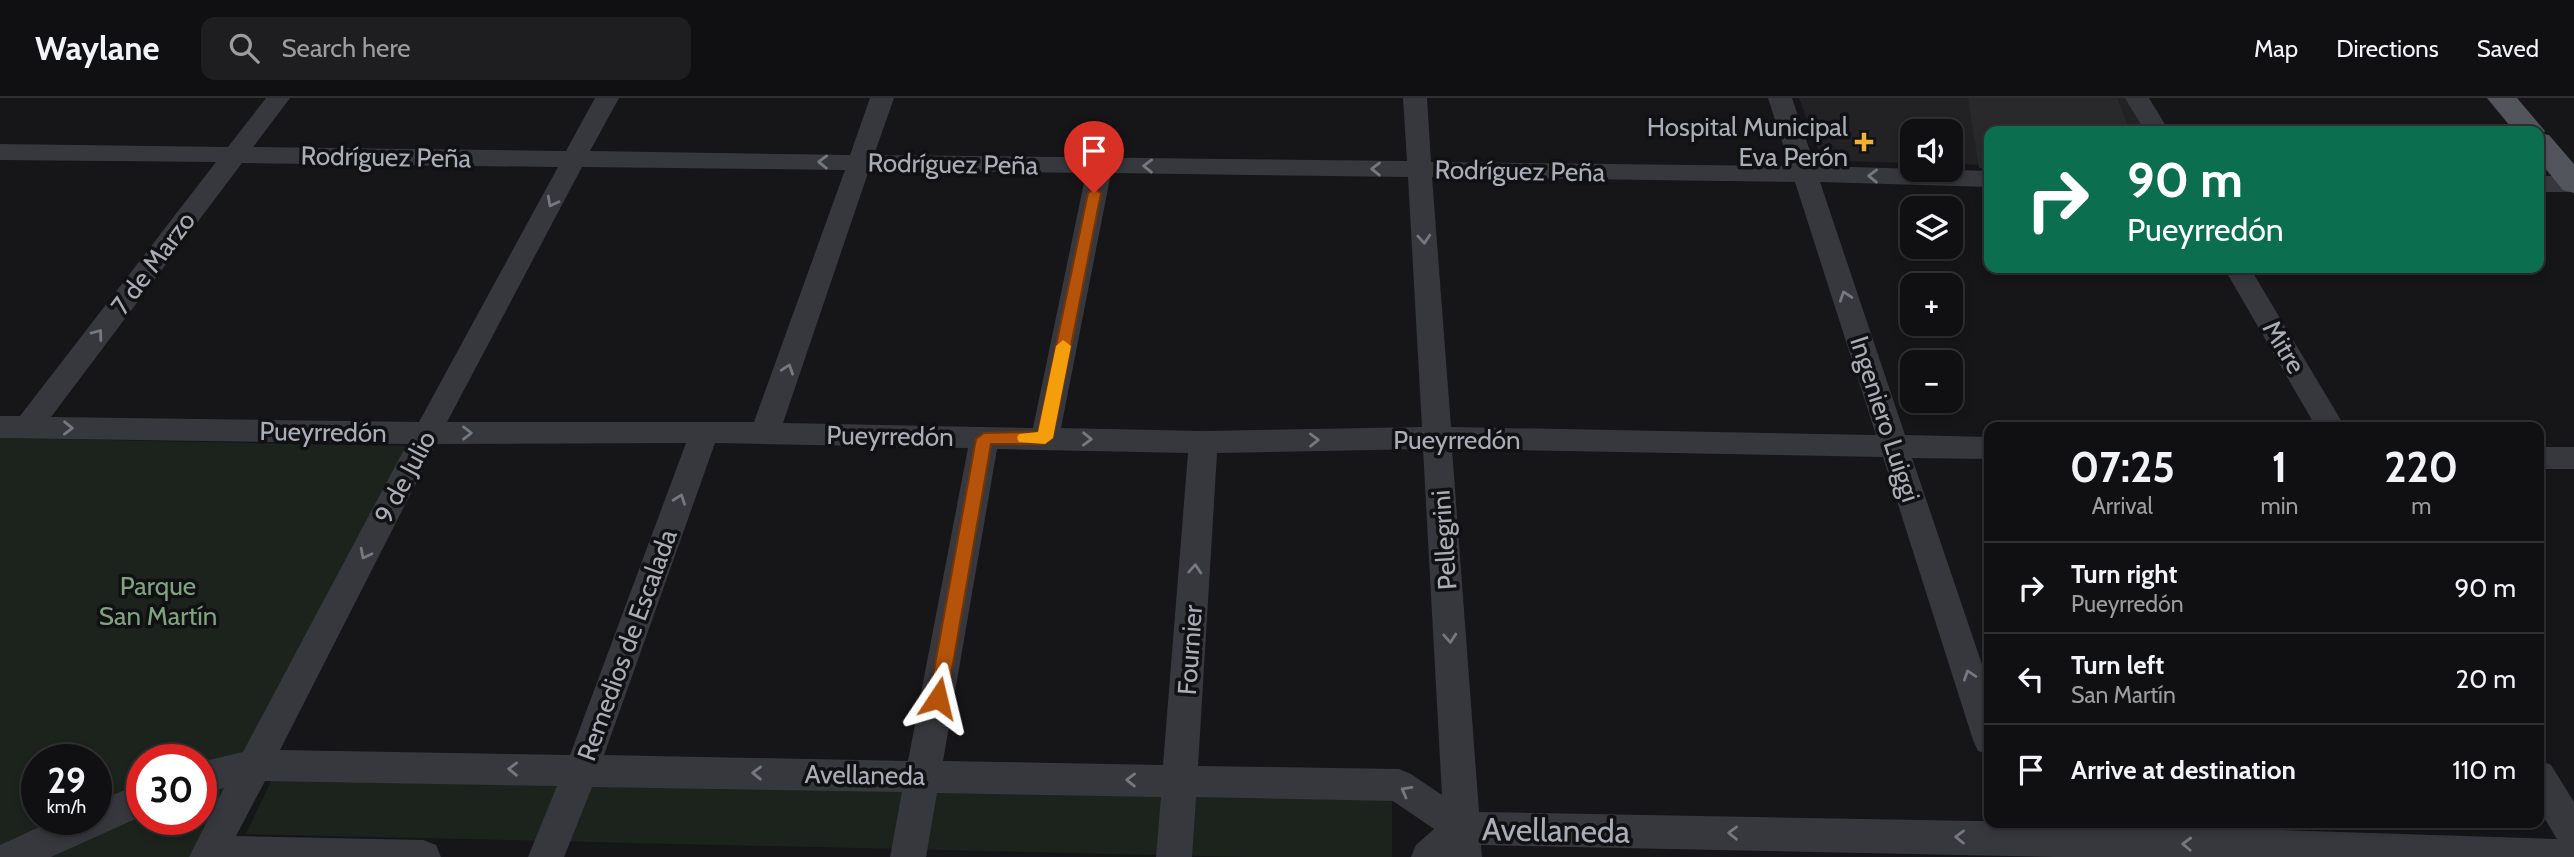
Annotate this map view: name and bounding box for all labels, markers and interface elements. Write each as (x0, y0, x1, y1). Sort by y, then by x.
search box (201, 17, 691, 80)
text: Waylane (35, 28, 159, 68)
icon: search (225, 29, 263, 67)
text: Search here (281, 32, 411, 64)
text: Map (2254, 34, 2298, 63)
text: Directions (2336, 34, 2439, 63)
text: Saved (2477, 34, 2539, 63)
place label: Hospital Municipal Eva Perón (1647, 111, 1848, 173)
map controls (1900, 119, 1963, 413)
button: sound (1900, 119, 1963, 182)
pin (1064, 121, 1124, 193)
icon: arrive (1075, 132, 1113, 170)
marker: Hospital Municipal Eva Perón (1854, 132, 1874, 152)
street label: Rodríguez Peña (300, 140, 472, 174)
street label: Rodríguez Peña (867, 147, 1039, 181)
text: 90 m (2127, 150, 2243, 209)
street label: Rodríguez Peña (1434, 154, 1606, 188)
icon: right (2012, 154, 2103, 245)
one-way arrow (817, 155, 828, 170)
one-way arrow (1142, 158, 1153, 174)
one-way arrow (1370, 161, 1380, 177)
one-way arrow (1867, 168, 1877, 184)
one-way arrow (547, 194, 560, 207)
button: layers (1900, 196, 1963, 259)
street label: 7 de Marzo (104, 205, 202, 321)
text: Pueyrredón (2127, 210, 2284, 249)
one-way arrow (1416, 234, 1431, 245)
button: + (1900, 273, 1963, 336)
one-way arrow (1838, 290, 1853, 302)
street label: Mitre (2256, 315, 2312, 379)
one-way arrow (89, 330, 102, 342)
street label: Ingeniero Luiggi (1843, 332, 1927, 506)
button: − (1900, 350, 1963, 413)
one-way arrow (780, 363, 794, 375)
street label: Pueyrredón (259, 415, 387, 449)
street label: Pueyrredón (826, 419, 954, 453)
one-way arrow (63, 420, 74, 436)
street label: Pueyrredón (1393, 424, 1521, 456)
street label: 9 de Julio (367, 425, 443, 529)
one-way arrow (462, 425, 473, 441)
one-way arrow (1082, 431, 1092, 447)
one-way arrow (1309, 432, 1320, 448)
text: 07:25 (2070, 441, 2175, 493)
text: 1 (2272, 441, 2287, 493)
text: 220 (2384, 441, 2458, 493)
street label: Pellegrini (1425, 489, 1463, 591)
text: Arrival (2092, 492, 2153, 520)
text: min (2261, 492, 2298, 520)
text: m (2411, 492, 2431, 520)
one-way arrow (672, 494, 686, 506)
street label: Remedios de Escalada (570, 524, 684, 765)
one-way arrow (359, 547, 373, 559)
text: Turn right (2071, 558, 2177, 590)
one-way arrow (1187, 563, 1202, 574)
icon: right (2012, 569, 2050, 607)
park label: Parque San Martín (99, 570, 217, 632)
text: 90 m (2454, 572, 2516, 604)
text: Pueyrredón (2071, 590, 2184, 618)
street label: Fournier (1171, 603, 1209, 696)
one-way arrow (1442, 632, 1457, 643)
text: Turn left (2071, 649, 2164, 681)
icon: left (2012, 660, 2050, 698)
position arrow (901, 661, 975, 735)
text: 20 m (2456, 663, 2516, 695)
one-way arrow (1962, 669, 1977, 681)
text: San Martín (2071, 681, 2176, 709)
speed limit sign: 30 (126, 744, 217, 835)
icon: arrive (2012, 751, 2050, 789)
text: Arrive at destination (2071, 754, 2296, 786)
text: 110 m (2452, 754, 2516, 786)
street label: Avellaneda (804, 758, 926, 792)
text: 29 (47, 759, 86, 802)
one-way arrow (507, 762, 518, 777)
one-way arrow (751, 765, 761, 781)
one-way arrow (1125, 772, 1136, 787)
one-way arrow (1400, 786, 1413, 799)
text: km/h (47, 796, 86, 818)
street label: Avellaneda (1482, 809, 1631, 851)
one-way arrow (1727, 825, 1737, 841)
one-way arrow (1954, 830, 1965, 845)
one-way arrow (2182, 836, 2192, 852)

